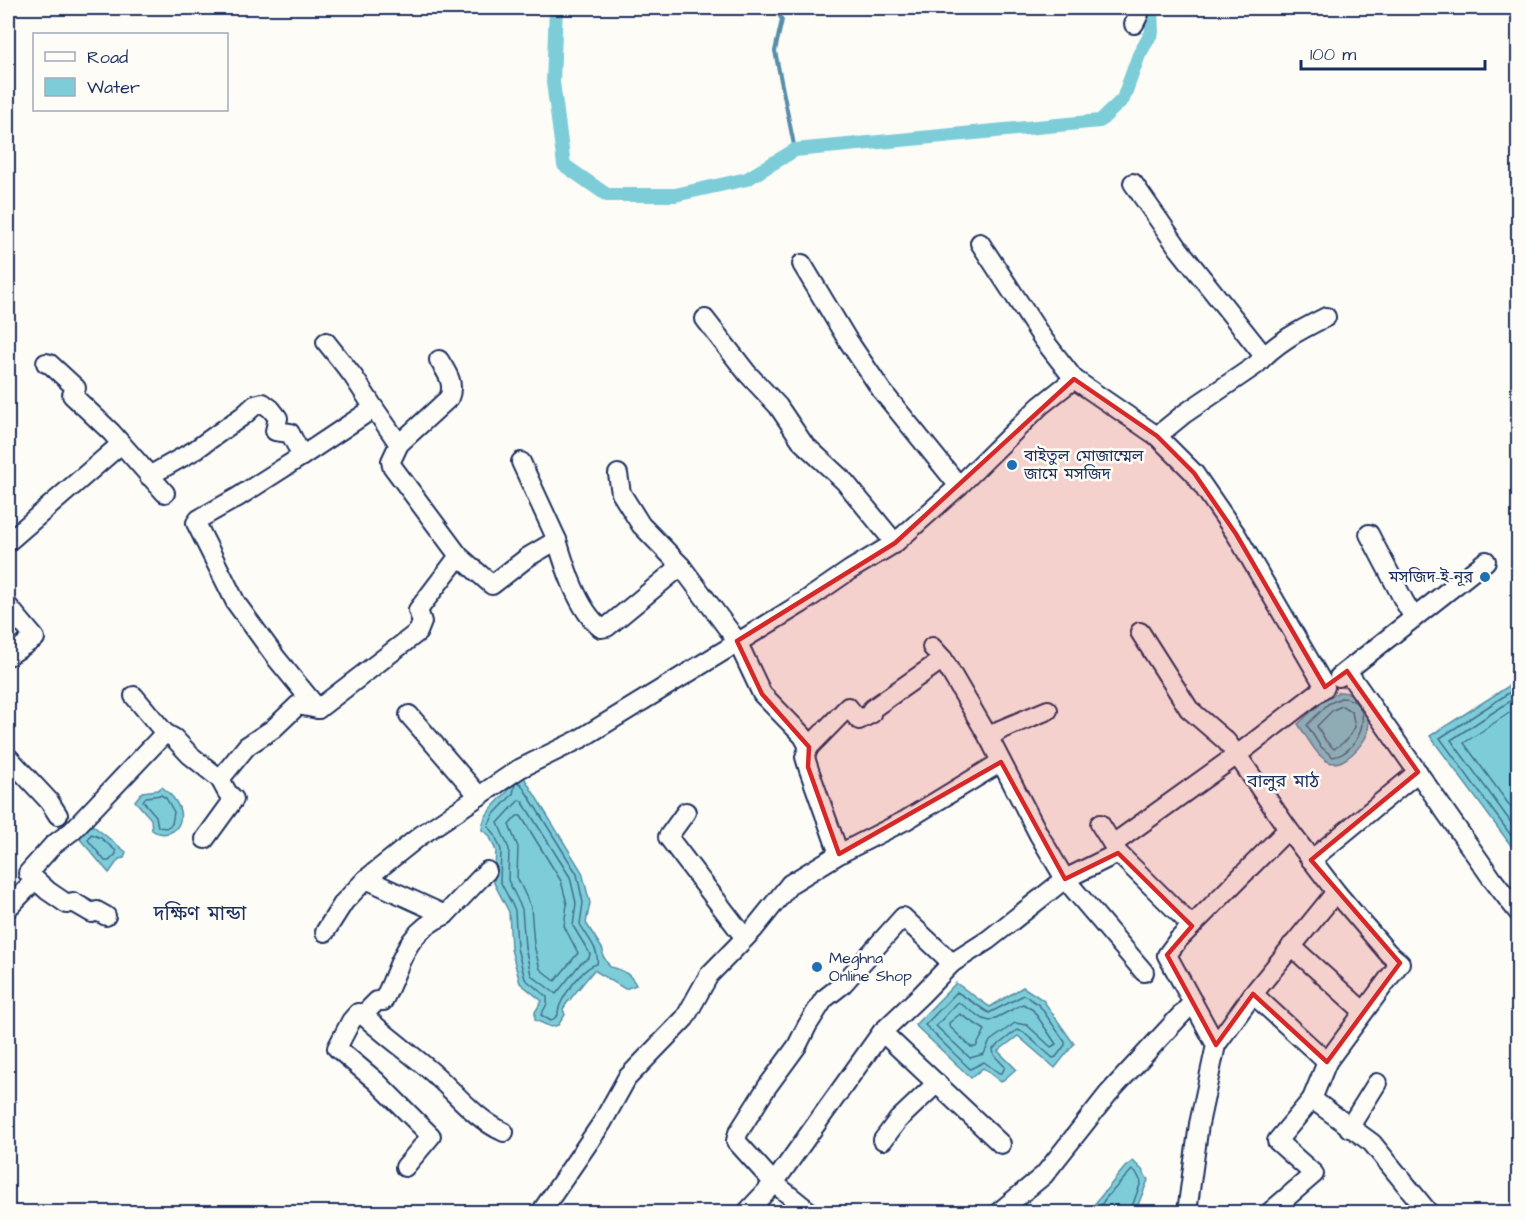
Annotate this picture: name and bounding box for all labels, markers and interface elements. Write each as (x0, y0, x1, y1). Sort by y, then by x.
legend (33, 33, 228, 111)
scale bar (1301, 33, 1486, 71)
text: 100 m (1310, 42, 1356, 67)
text: Road (87, 45, 128, 70)
text: Water (87, 75, 140, 100)
place label: বাইতুল মোজাম্মেল জামে মসজিদ (1023, 445, 1144, 485)
marker: বাইতুল মোজাম্মেল জামে মসজিদ (1005, 458, 1019, 472)
place label: মসজিদ-ই-নূর (1388, 566, 1473, 588)
marker: মসজিদ-ই-নূর (1478, 570, 1492, 584)
district label: বালুর মাঠ (1246, 769, 1319, 794)
district label: দক্ষিণ মান্ডা (153, 900, 247, 928)
place label: Meghna Online Shop (829, 947, 912, 987)
marker: Meghna Online Shop (810, 960, 824, 974)

